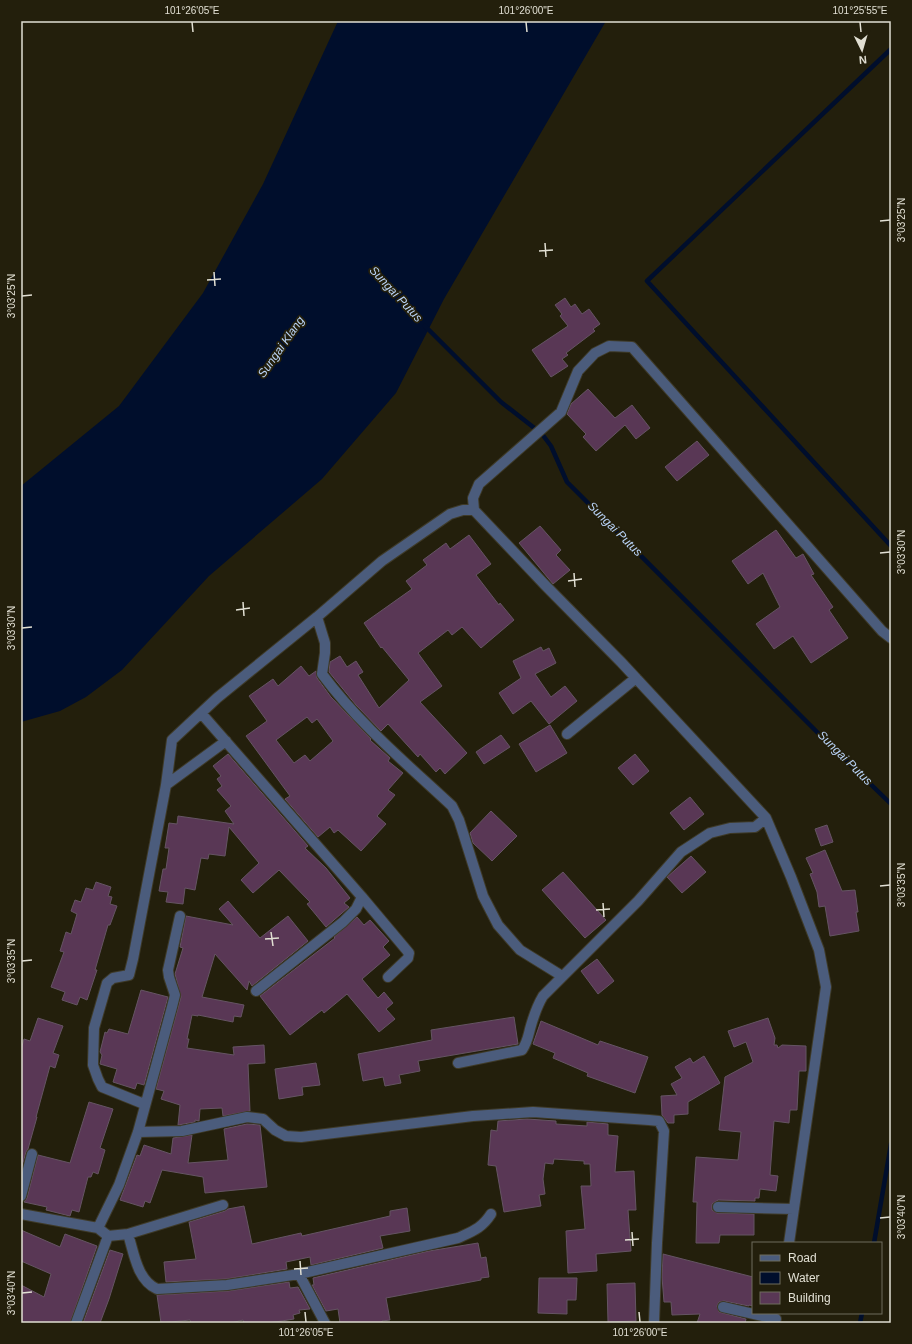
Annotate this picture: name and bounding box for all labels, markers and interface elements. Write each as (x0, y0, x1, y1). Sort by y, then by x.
text: 101°26'05"E (164, 5, 220, 16)
text: 101°26'00"E (498, 5, 554, 16)
text: 101°25'55"E (832, 5, 888, 16)
north arrow (842, 30, 882, 70)
text: N (858, 54, 867, 66)
text: 3°03'25"N (896, 198, 907, 242)
water label: Sungai Putus (367, 263, 425, 325)
text: 3°03'25"N (6, 274, 17, 318)
water label: Sungai Klang (255, 313, 307, 380)
water label: Sungai Putus (585, 499, 645, 559)
text: 3°03'30"N (896, 530, 907, 574)
text: 3°03'30"N (6, 606, 17, 650)
water label: Sungai Putus (815, 728, 875, 788)
text: 3°03'35"N (896, 863, 907, 907)
text: 3°03'35"N (6, 939, 17, 983)
text: 3°03'40"N (896, 1195, 907, 1239)
legend (752, 1242, 882, 1314)
text: Road (788, 1251, 817, 1265)
text: 3°03'40"N (6, 1271, 17, 1315)
text: Water (788, 1271, 820, 1285)
text: Building (788, 1291, 831, 1305)
text: 101°26'05"E (278, 1327, 334, 1338)
text: 101°26'00"E (612, 1327, 668, 1338)

